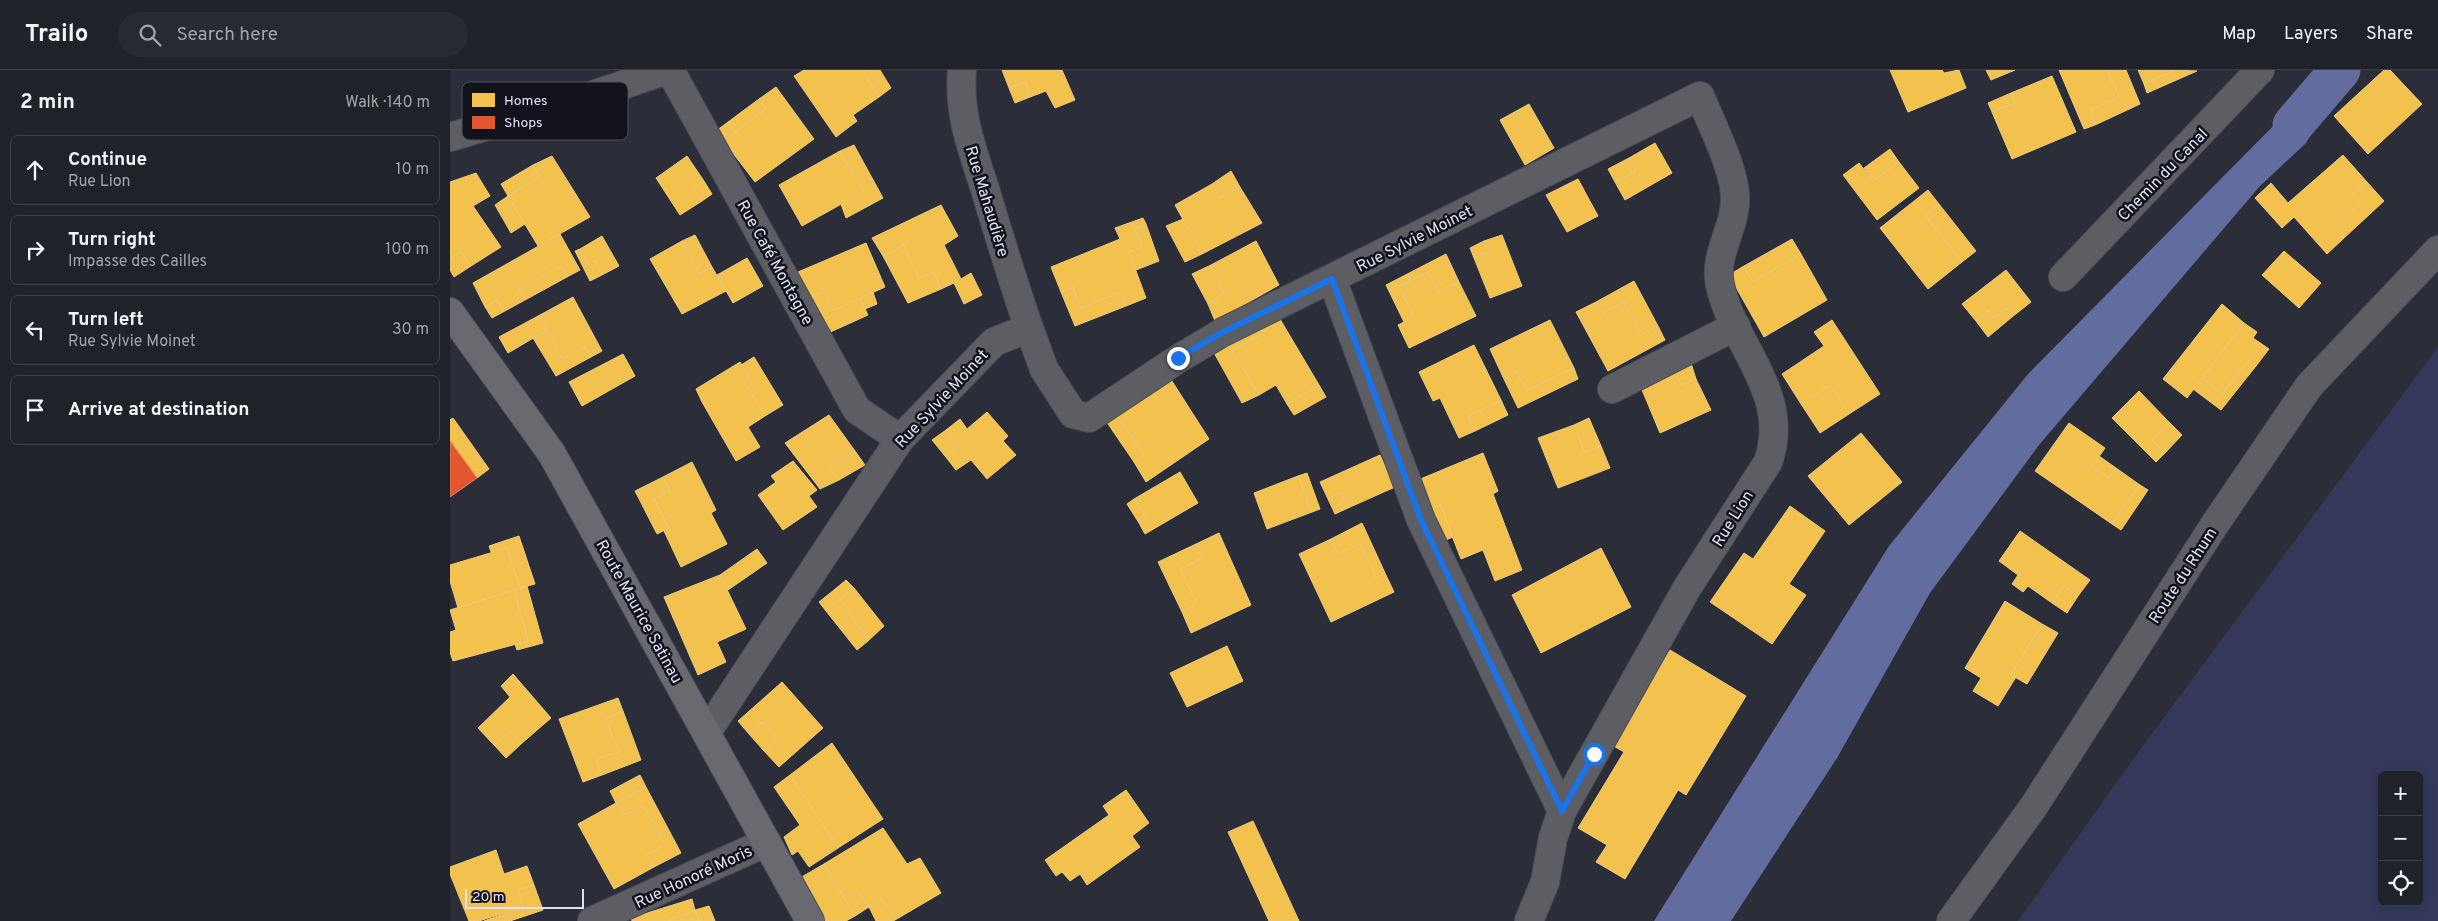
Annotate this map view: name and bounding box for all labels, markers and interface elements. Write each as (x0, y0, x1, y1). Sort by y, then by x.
search box (118, 12, 468, 57)
text: Trailo (25, 20, 88, 50)
icon: search (136, 21, 164, 49)
text: Search here (176, 23, 278, 47)
text: Map (2222, 23, 2256, 46)
text: Layers (2284, 23, 2338, 46)
text: Share (2366, 23, 2413, 46)
legend (462, 82, 628, 140)
text: 2 min (20, 89, 75, 116)
text: Walk · 140 m (345, 93, 430, 113)
text: Homes (504, 93, 548, 110)
text: Shops (504, 115, 543, 132)
street label: Chemin du Canal (2114, 125, 2213, 226)
street label: Rue Mahaudière (960, 144, 1012, 260)
text: Continue (68, 148, 147, 172)
icon: ahead (21, 156, 49, 184)
text: 10 m (395, 160, 429, 180)
text: Rue Lion (68, 172, 131, 192)
street label: Rue Café Montagne (732, 197, 817, 329)
street label: Rue Sylvie Moinet (1353, 202, 1476, 278)
text: Turn right (68, 228, 156, 252)
icon: right (21, 236, 49, 264)
text: 100 m (385, 240, 429, 260)
text: Impasse des Cailles (68, 252, 207, 272)
text: Turn left (68, 308, 144, 332)
icon: left (21, 316, 49, 344)
text: 30 m (392, 320, 429, 340)
text: Rue Sylvie Moinet (68, 332, 196, 352)
street label: Rue Sylvie Moinet (892, 346, 993, 453)
route end (1167, 347, 1190, 370)
icon: arrive (21, 396, 49, 424)
text: Arrive at destination (68, 398, 249, 422)
street label: Rue Lion (1709, 487, 1759, 551)
street label: Route du Rhum (2145, 524, 2222, 628)
street label: Route Maurice Satinau (590, 537, 686, 687)
route start (1583, 743, 1606, 766)
map controls (2378, 771, 2423, 906)
button: + (2378, 771, 2423, 816)
button: − (2378, 816, 2423, 861)
street label: Rue Honoré Moris (632, 842, 756, 914)
button: locate (2378, 861, 2423, 906)
scale bar (465, 886, 584, 909)
text: 20 m (472, 889, 505, 906)

